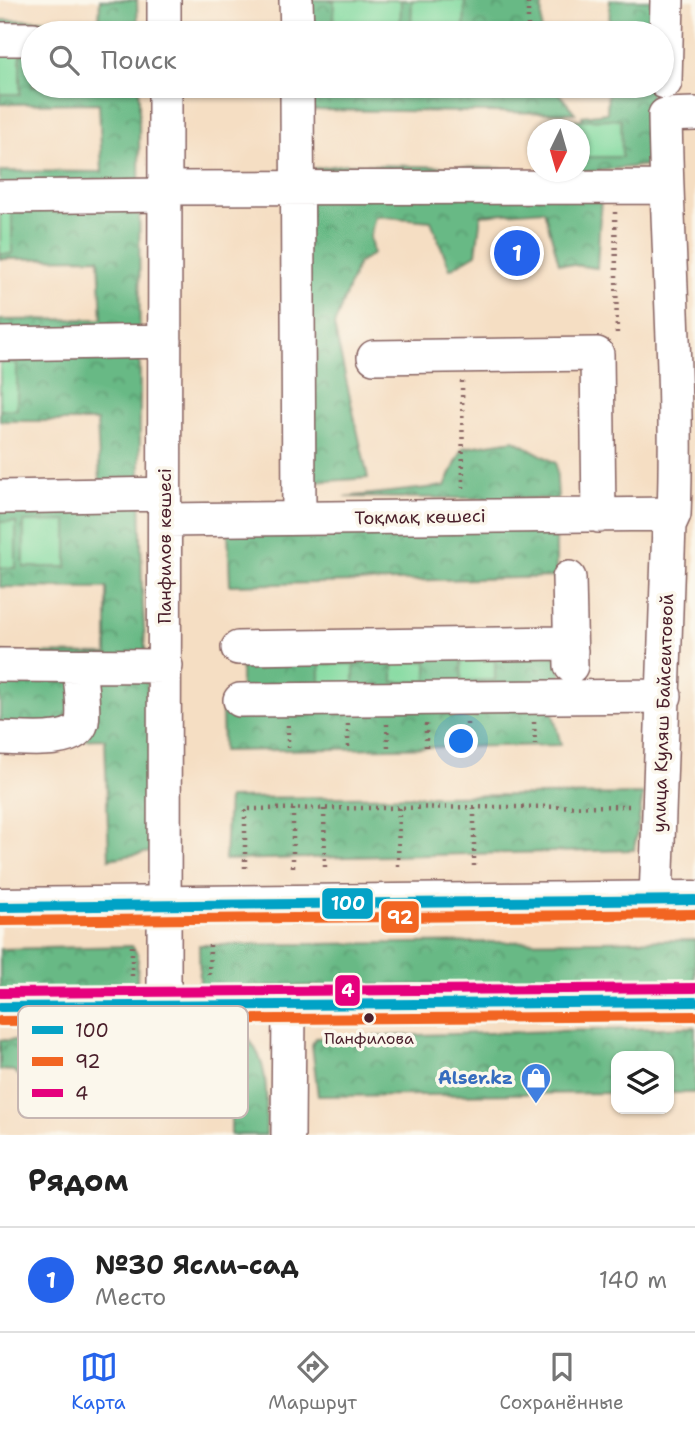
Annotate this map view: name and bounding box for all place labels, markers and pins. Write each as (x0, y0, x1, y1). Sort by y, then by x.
pin: 1 (494, 227, 540, 279)
marker: Панфилова (362, 1011, 376, 1025)
place label: Панфилова (324, 1028, 414, 1049)
shop icon: Alser.kz (519, 1061, 553, 1105)
place label: Alser.kz (438, 1066, 513, 1090)

